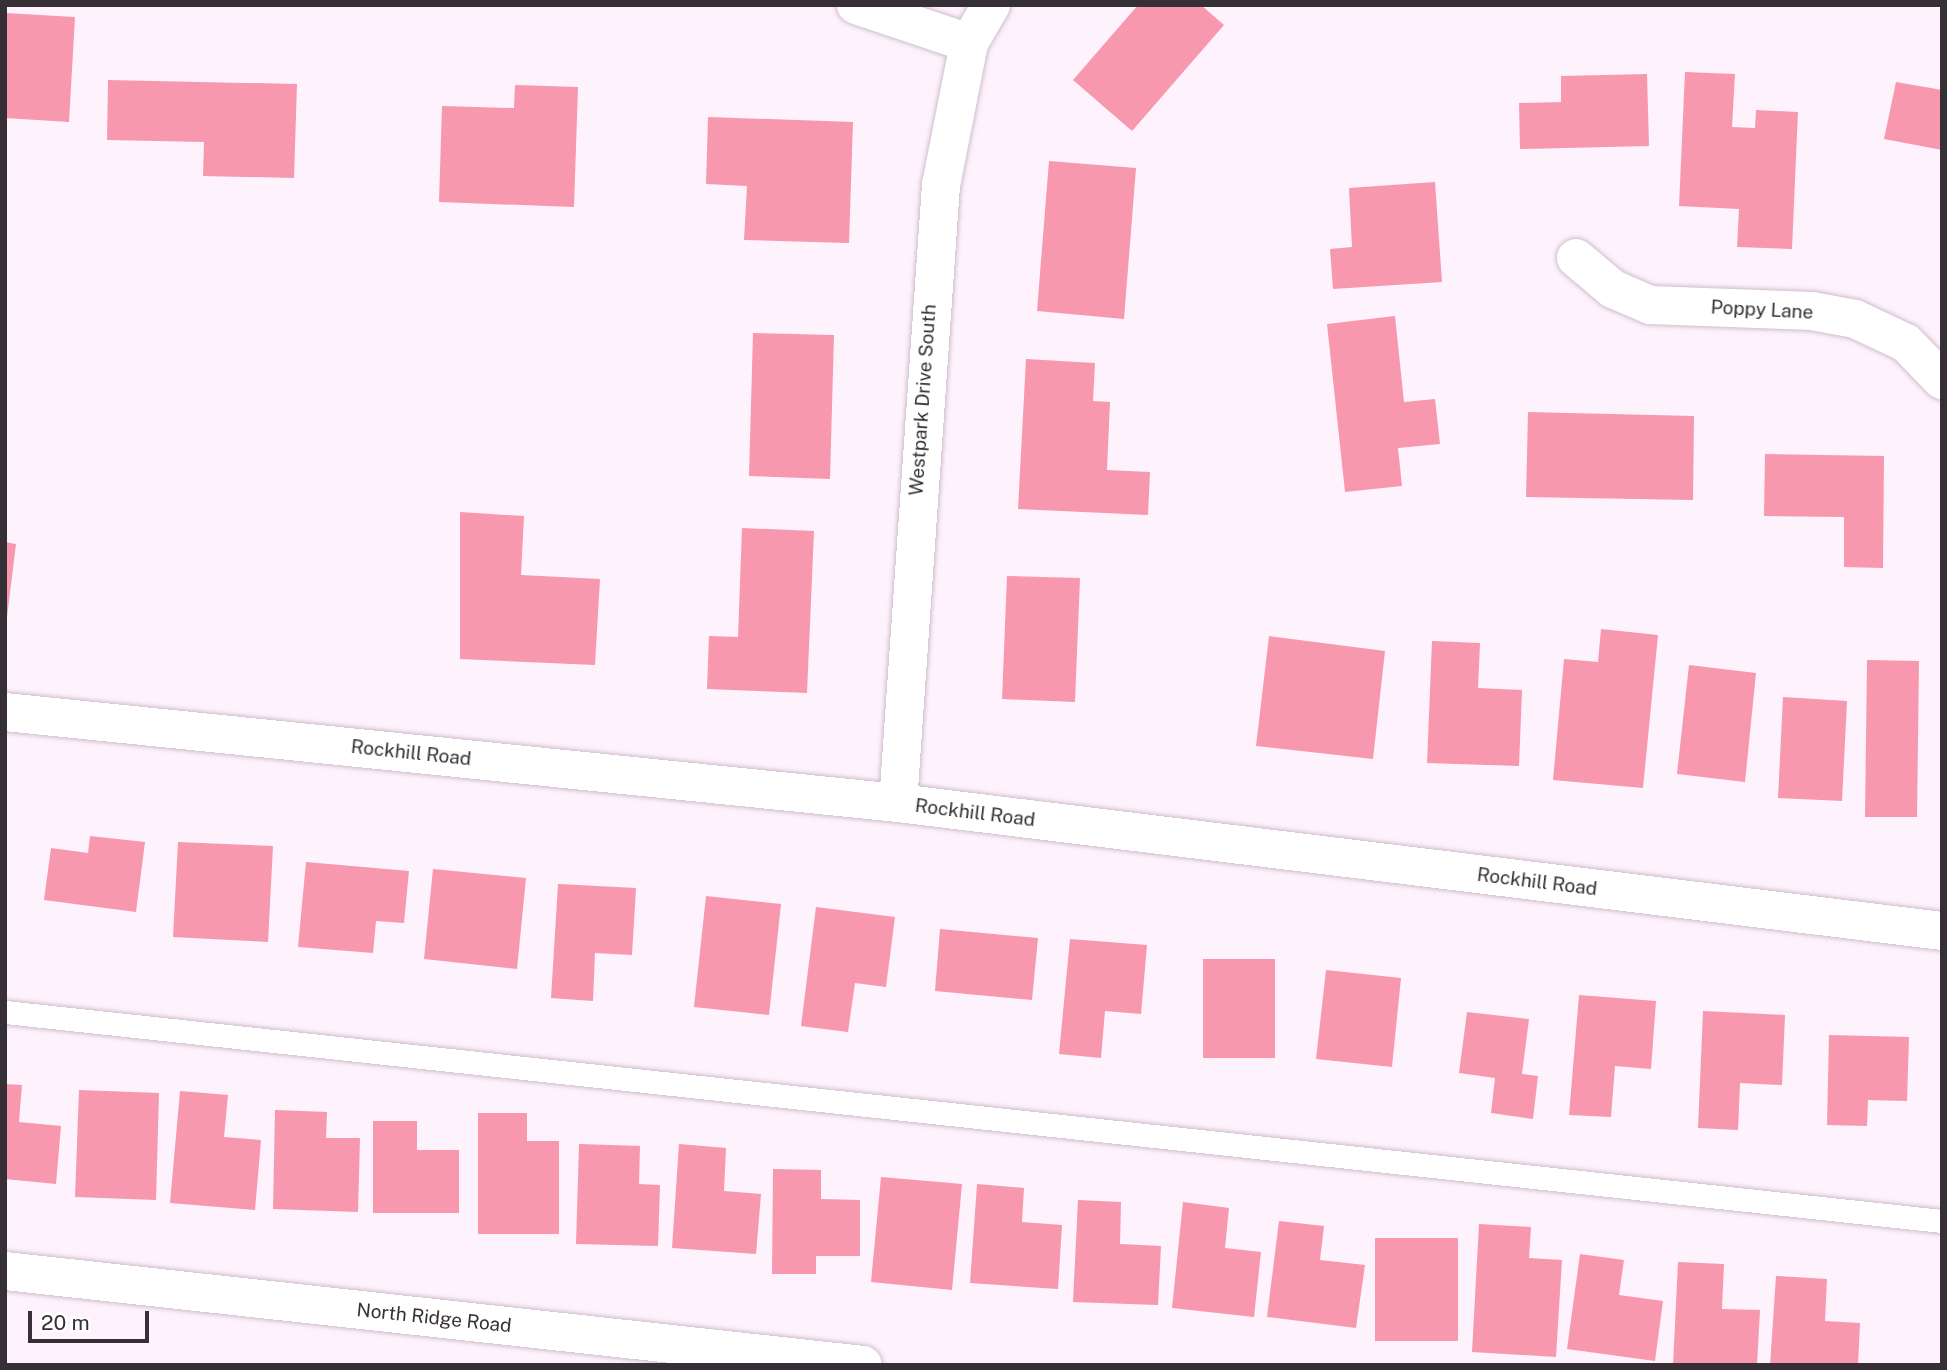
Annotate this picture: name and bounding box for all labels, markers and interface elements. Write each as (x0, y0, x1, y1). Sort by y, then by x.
street label: Poppy Lane (1710, 296, 1814, 324)
street label: Westpark Drive South (905, 303, 941, 497)
street label: Rockhill Road (350, 735, 472, 771)
street label: Rockhill Road (914, 794, 1036, 832)
street label: Rockhill Road (1476, 863, 1598, 901)
scale bar (32, 1296, 152, 1340)
street label: North Ridge Road (355, 1299, 513, 1337)
text: 20 m (41, 1310, 90, 1335)

